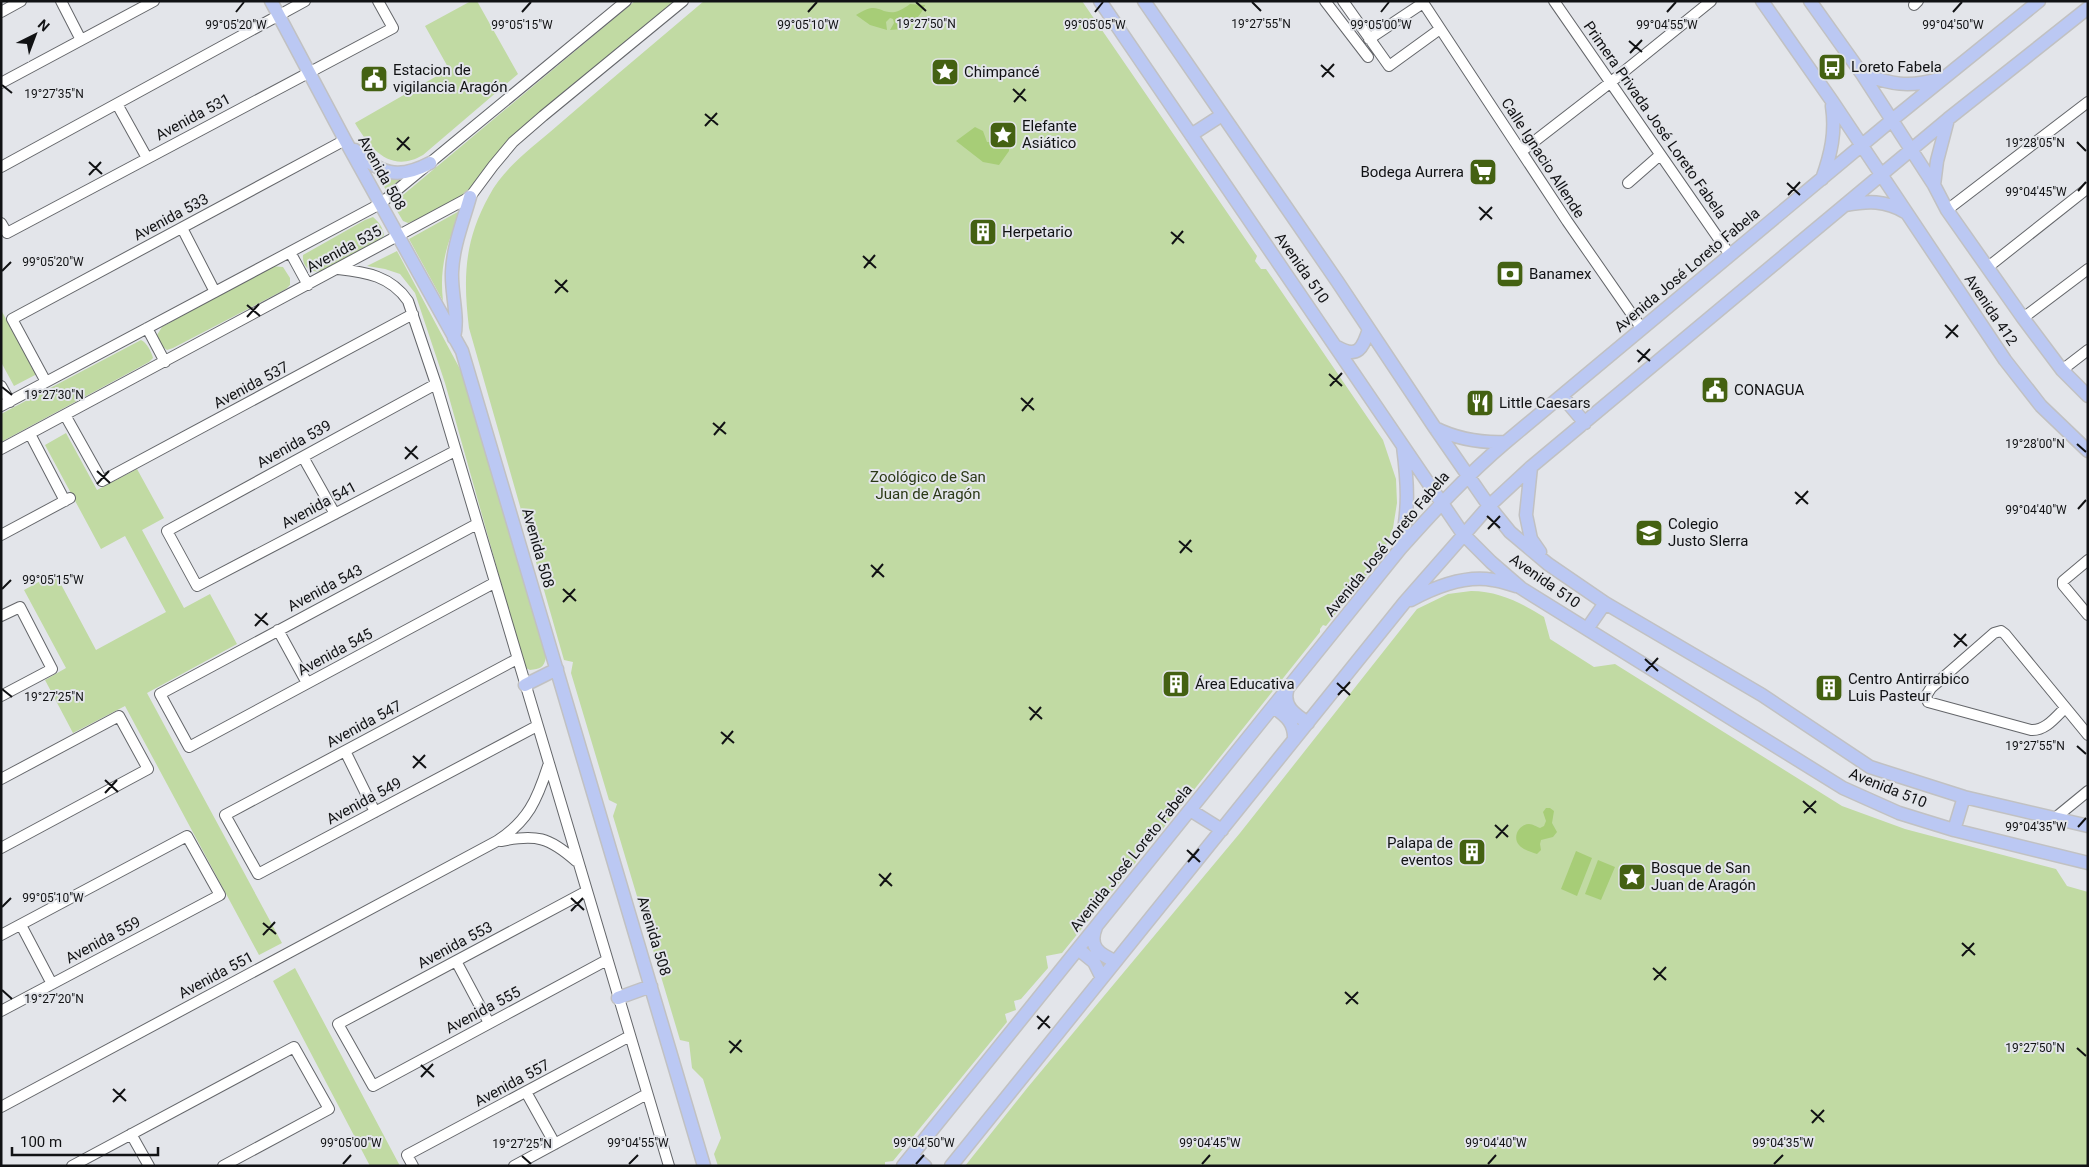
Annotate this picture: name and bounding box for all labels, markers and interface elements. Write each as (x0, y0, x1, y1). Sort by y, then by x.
north arrow (10, 10, 60, 60)
text: N (35, 16, 53, 35)
text: 19°27'50"N (896, 17, 956, 31)
text: 19°27'55"N (1231, 17, 1291, 31)
text: 99°05'20"W (205, 18, 267, 32)
text: 99°05'15"W (491, 18, 553, 32)
text: 99°05'10"W (777, 18, 839, 32)
text: 99°05'05"W (1064, 18, 1126, 32)
text: 99°05'00"W (1350, 18, 1412, 32)
street label: Primera Privada José Loreto Fabela (1580, 18, 1730, 222)
text: 99°04'55"W (1636, 18, 1698, 32)
text: 99°04'50"W (1922, 18, 1984, 32)
bus stop icon: Loreto Fabela (1817, 52, 1847, 82)
place icon: Chimpancé (930, 57, 960, 87)
place label: Loreto Fabela (1851, 58, 1942, 76)
place label: Estacion de vigilancia Aragón (393, 61, 507, 96)
place label: Chimpancé (964, 63, 1040, 81)
public building icon: Estacion de vigilancia Aragón (359, 64, 389, 94)
text: 19°27'35"N (24, 87, 84, 101)
street label: Avenida 531 (153, 90, 233, 144)
street label: Calle Ignacio Allende (1498, 95, 1589, 221)
place label: Elefante Asiático (1022, 117, 1077, 152)
place icon: Elefante Asiático (988, 120, 1018, 150)
street label: Avenida 508 (354, 133, 410, 213)
text: 19°28'05"N (2005, 136, 2065, 150)
supermarket icon: Bodega Aurrera (1468, 157, 1498, 187)
place label: Bodega Aurrera (1360, 163, 1464, 181)
text: 99°04'45"W (2005, 185, 2067, 199)
street label: Avenida 533 (131, 190, 211, 244)
street label: Avenida José Loreto Fabela (1611, 204, 1763, 336)
building icon: Herpetario (968, 217, 998, 247)
street label: Avenida 535 (304, 222, 384, 276)
place label: Herpetario (1002, 223, 1072, 241)
street label: Avenida 510 (1271, 229, 1333, 307)
text: 99°05'20"W (22, 255, 84, 269)
bank icon: Banamex (1495, 259, 1525, 289)
place label: Banamex (1529, 265, 1592, 283)
street label: Avenida 412 (1961, 271, 2021, 349)
street label: Avenida 537 (211, 358, 291, 412)
public building icon: CONAGUA (1700, 375, 1730, 405)
place label: CONAGUA (1734, 381, 1804, 399)
text: 19°27'30"N (24, 388, 84, 402)
restaurant icon: Little Caesars (1465, 388, 1495, 418)
place label: Little Caesars (1499, 394, 1590, 412)
street label: Avenida 539 (254, 416, 334, 472)
text: 19°28'00"N (2005, 437, 2065, 451)
park label: Zoológico de San Juan de Aragón (870, 468, 986, 503)
street label: Avenida José Loreto Fabela (1321, 468, 1453, 620)
street label: Avenida 541 (279, 478, 359, 532)
text: 99°04'40"W (2005, 503, 2067, 517)
street label: Avenida 508 (518, 506, 558, 590)
place label: Colegio Justo SIerra (1668, 515, 1748, 550)
school or university icon: Colegio Justo SIerra (1634, 518, 1664, 548)
street label: Avenida 510 (1506, 550, 1584, 612)
street label: Avenida 543 (285, 561, 365, 615)
text: 99°05'15"W (22, 573, 84, 587)
street label: Avenida 545 (295, 625, 375, 679)
building icon: Área Educativa (1161, 669, 1191, 699)
place label: Centro Antirrabico Luis Pasteur (1848, 670, 1969, 705)
building icon: Centro Antirrabico Luis Pasteur (1814, 673, 1844, 703)
place label: Área Educativa (1195, 675, 1295, 693)
text: 19°27'25"N (24, 690, 84, 704)
street label: Avenida 547 (324, 697, 404, 751)
text: 19°27'55"N (2005, 739, 2065, 753)
street label: Avenida 510 (1847, 764, 1929, 812)
street label: Avenida 549 (324, 774, 404, 828)
street label: Avenida José Loreto Fabela (1066, 781, 1196, 935)
text: 99°04'35"W (2005, 820, 2067, 834)
place label: Palapa de eventos (1387, 834, 1453, 869)
building icon: Palapa de eventos (1457, 837, 1487, 867)
place label: Bosque de San Juan de Aragón (1651, 859, 1756, 894)
place icon: Bosque de San Juan de Aragón (1617, 862, 1647, 892)
text: 99°05'10"W (22, 891, 84, 905)
street label: Avenida 508 (633, 894, 675, 978)
street label: Avenida 559 (63, 913, 143, 967)
street label: Avenida 553 (415, 918, 495, 972)
street label: Avenida 551 (176, 948, 256, 1002)
street label: Avenida 555 (443, 983, 523, 1037)
text: 19°27'20"N (24, 992, 84, 1006)
text: 19°27'50"N (2005, 1041, 2065, 1055)
street label: Avenida 557 (472, 1056, 552, 1110)
scale bar (12, 1124, 159, 1156)
text: 100 m (20, 1133, 62, 1151)
text: 99°05'00"W (320, 1136, 382, 1150)
text: 99°04'55"W (607, 1136, 669, 1150)
text: 99°04'50"W (893, 1136, 955, 1150)
text: 99°04'45"W (1179, 1136, 1241, 1150)
text: 99°04'40"W (1465, 1136, 1527, 1150)
text: 99°04'35"W (1752, 1136, 1814, 1150)
text: 19°27'25"N (492, 1137, 552, 1151)

